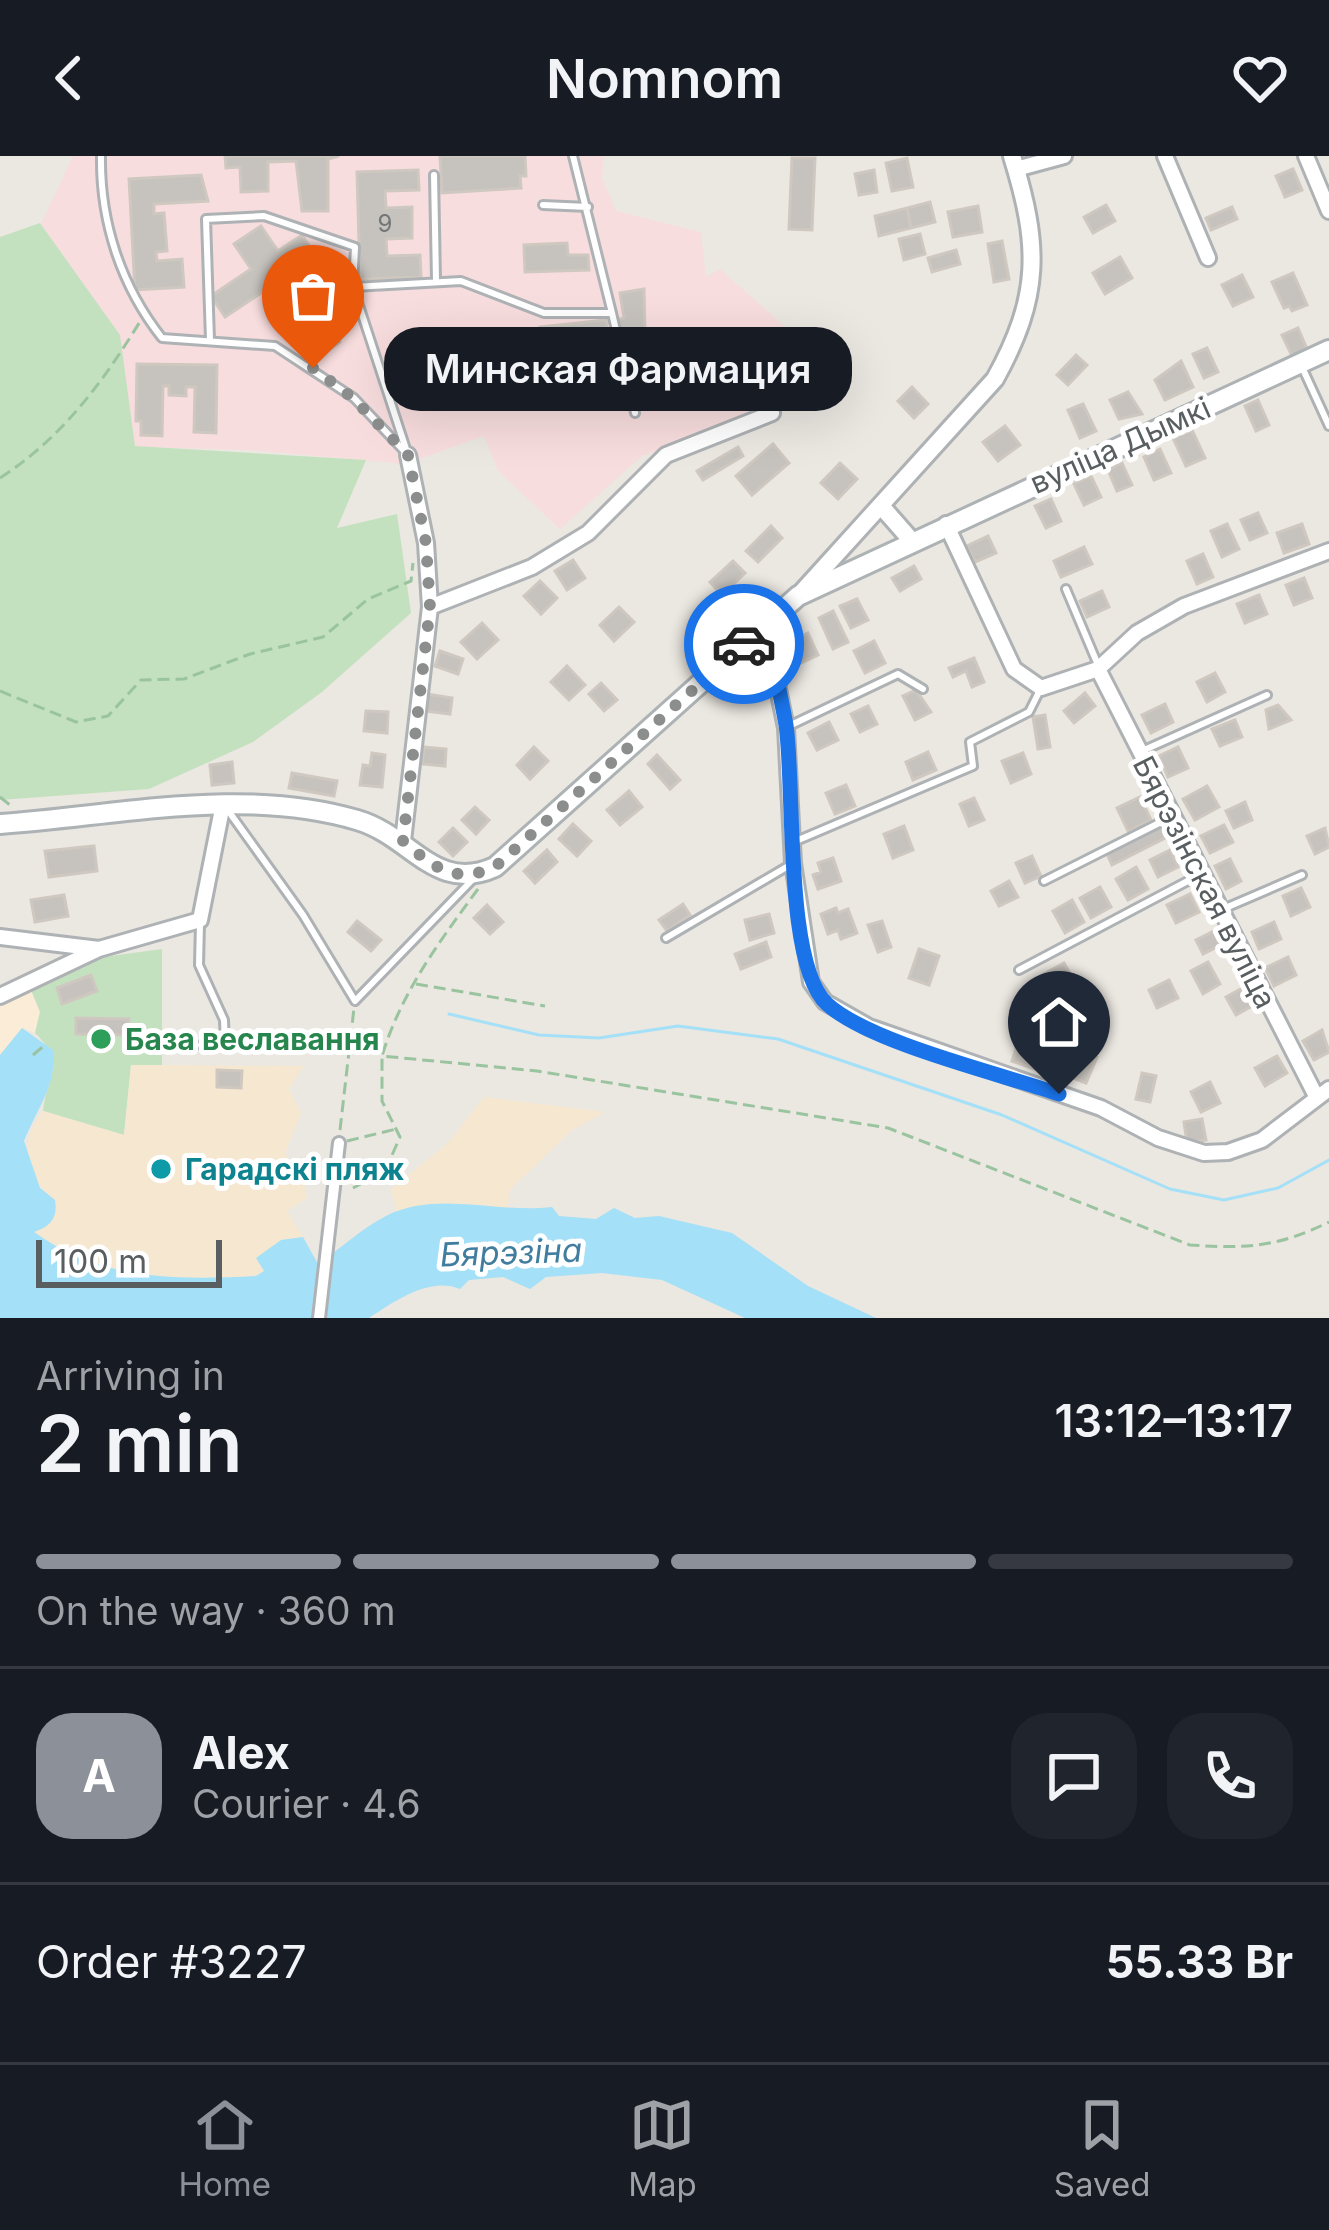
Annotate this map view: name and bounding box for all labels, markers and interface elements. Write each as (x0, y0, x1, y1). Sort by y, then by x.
icon: back (36, 45, 102, 111)
icon: heart (1227, 45, 1293, 111)
text: Nomnom (546, 46, 783, 111)
house number: 9 (378, 209, 392, 238)
pin (262, 245, 364, 368)
icon: bag (280, 263, 346, 329)
callout: Минская Фармация (385, 326, 853, 410)
text: Минская Фармация (425, 345, 811, 392)
street label: вуліца Дымкі (1024, 389, 1216, 501)
courier (684, 584, 804, 704)
icon: car (711, 611, 777, 677)
street label: Бярэзінская вуліца (1126, 750, 1284, 1014)
pin (1008, 971, 1110, 1094)
icon: home (1026, 989, 1092, 1055)
place label: База веславання (125, 1021, 380, 1057)
marker: База веславання (88, 1026, 114, 1052)
place label: Гарадскі пляж (185, 1151, 405, 1187)
marker: Гарадскі пляж (148, 1156, 174, 1182)
water label: Бярэзіна (439, 1230, 583, 1274)
scale bar (36, 1234, 222, 1287)
text: 100 m (54, 1241, 147, 1281)
text: Arriving in (36, 1352, 225, 1399)
text: 13:12–13:17 (1054, 1393, 1293, 1448)
text: 2 min (36, 1396, 243, 1491)
text: On the way · 360 m (36, 1587, 396, 1634)
button: chat (1011, 1713, 1137, 1839)
button: phone (1167, 1713, 1293, 1839)
text: Alex (192, 1725, 290, 1780)
text: A (82, 1748, 116, 1803)
text: Courier · 4.6 (192, 1780, 421, 1827)
text: Order #3227 (36, 1934, 307, 1989)
text: 55.33 Br (1106, 1934, 1293, 1989)
tab: Home (179, 2092, 271, 2204)
tab: Map (628, 2092, 697, 2204)
tab: Saved (1054, 2092, 1150, 2204)

